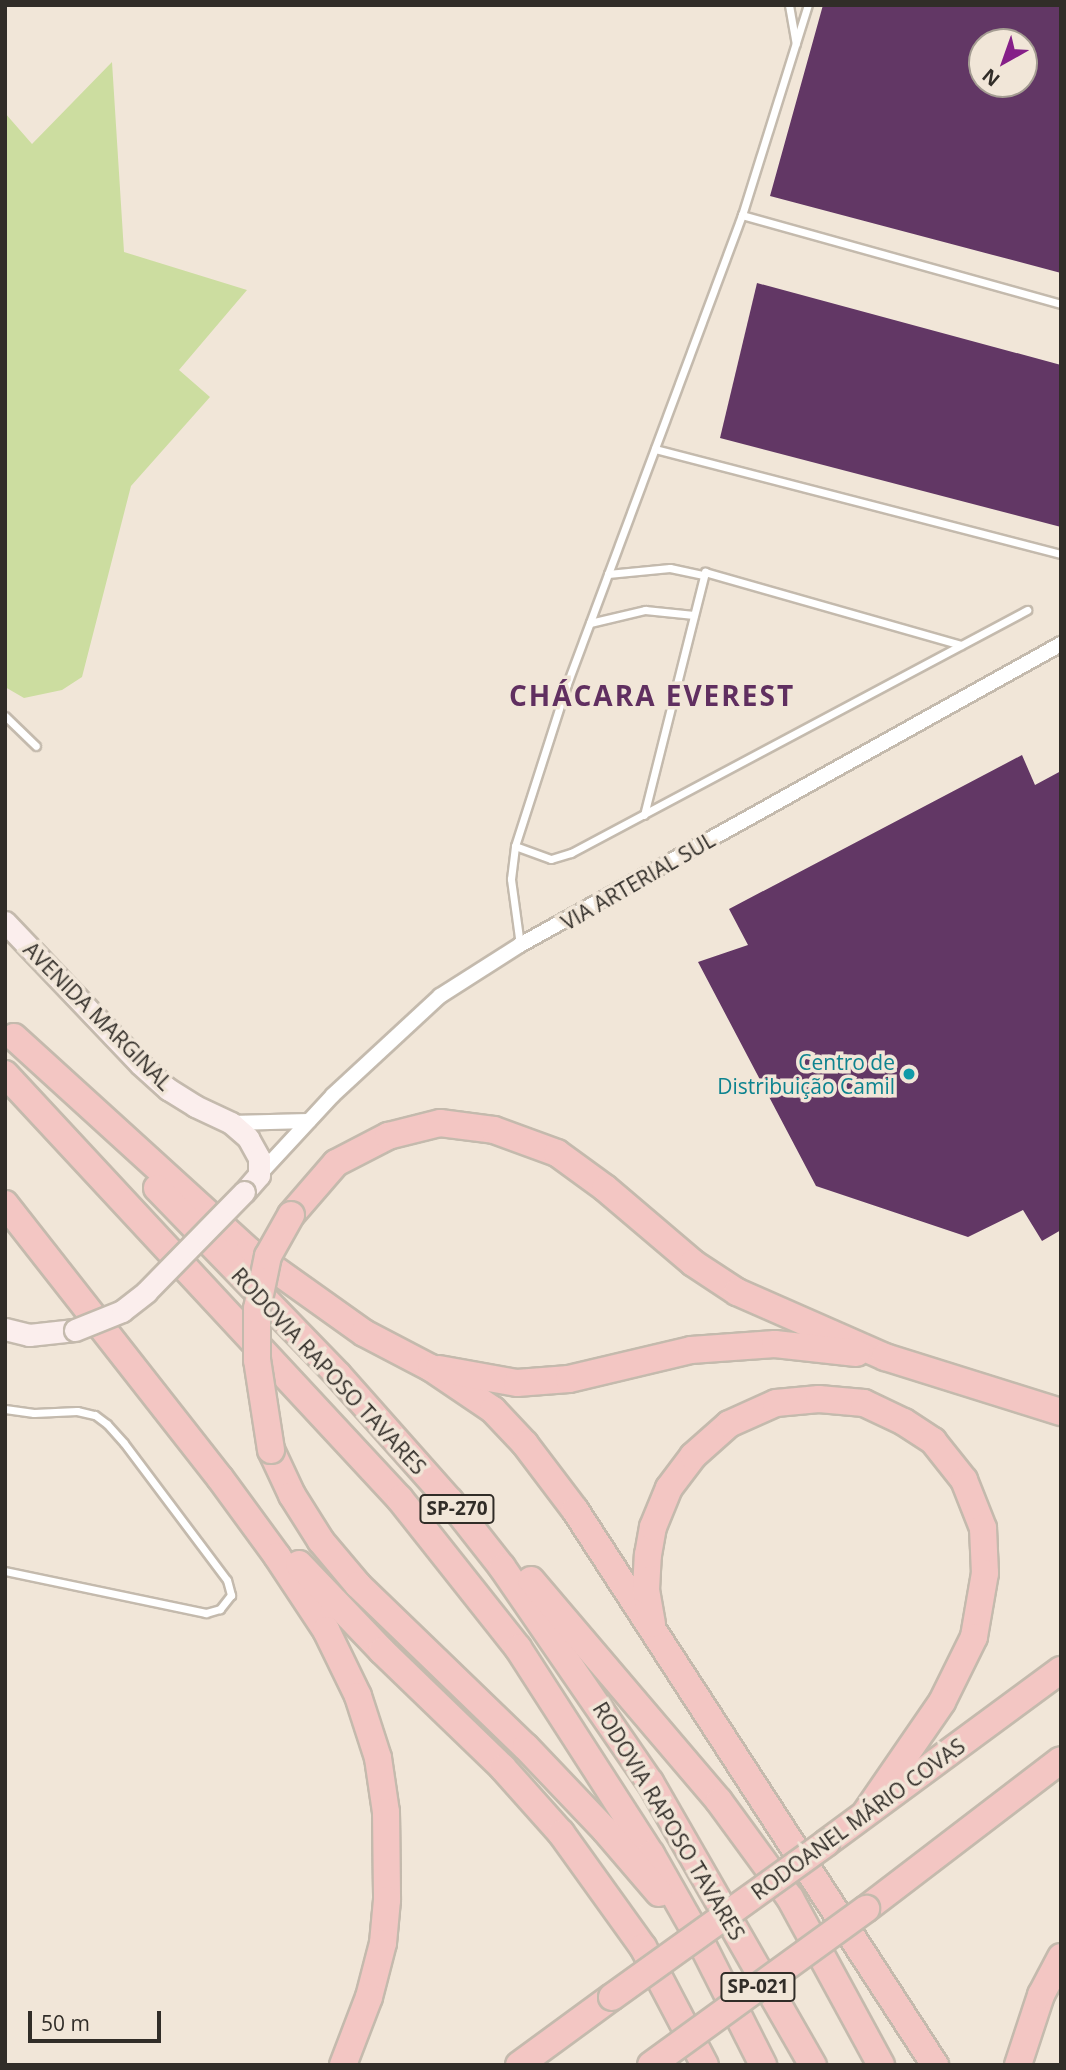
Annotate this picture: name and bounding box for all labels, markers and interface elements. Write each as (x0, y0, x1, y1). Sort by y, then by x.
north arrow (968, 28, 1038, 98)
text: N (977, 63, 1005, 92)
district label: CHÁCARA EVEREST (511, 678, 793, 712)
street label: VIA ARTERIAL SUL (557, 827, 719, 935)
street label: AVENIDA MARGINAL (19, 937, 177, 1095)
place label: Centro de Distribuição Camil (717, 1049, 895, 1099)
marker: Centro de Distribuição Camil (901, 1066, 917, 1082)
street label: RODOVIA RAPOSO TAVARES (227, 1262, 431, 1480)
road number: SP-270 (419, 1494, 496, 1525)
street label: RODOVIA RAPOSO TAVARES (588, 1697, 750, 1945)
street label: RODOANEL MÁRIO COVAS (746, 1733, 970, 1905)
road number: SP-021 (720, 1971, 796, 2002)
scale bar (32, 1996, 164, 2040)
text: 50 m (41, 2009, 90, 2037)

